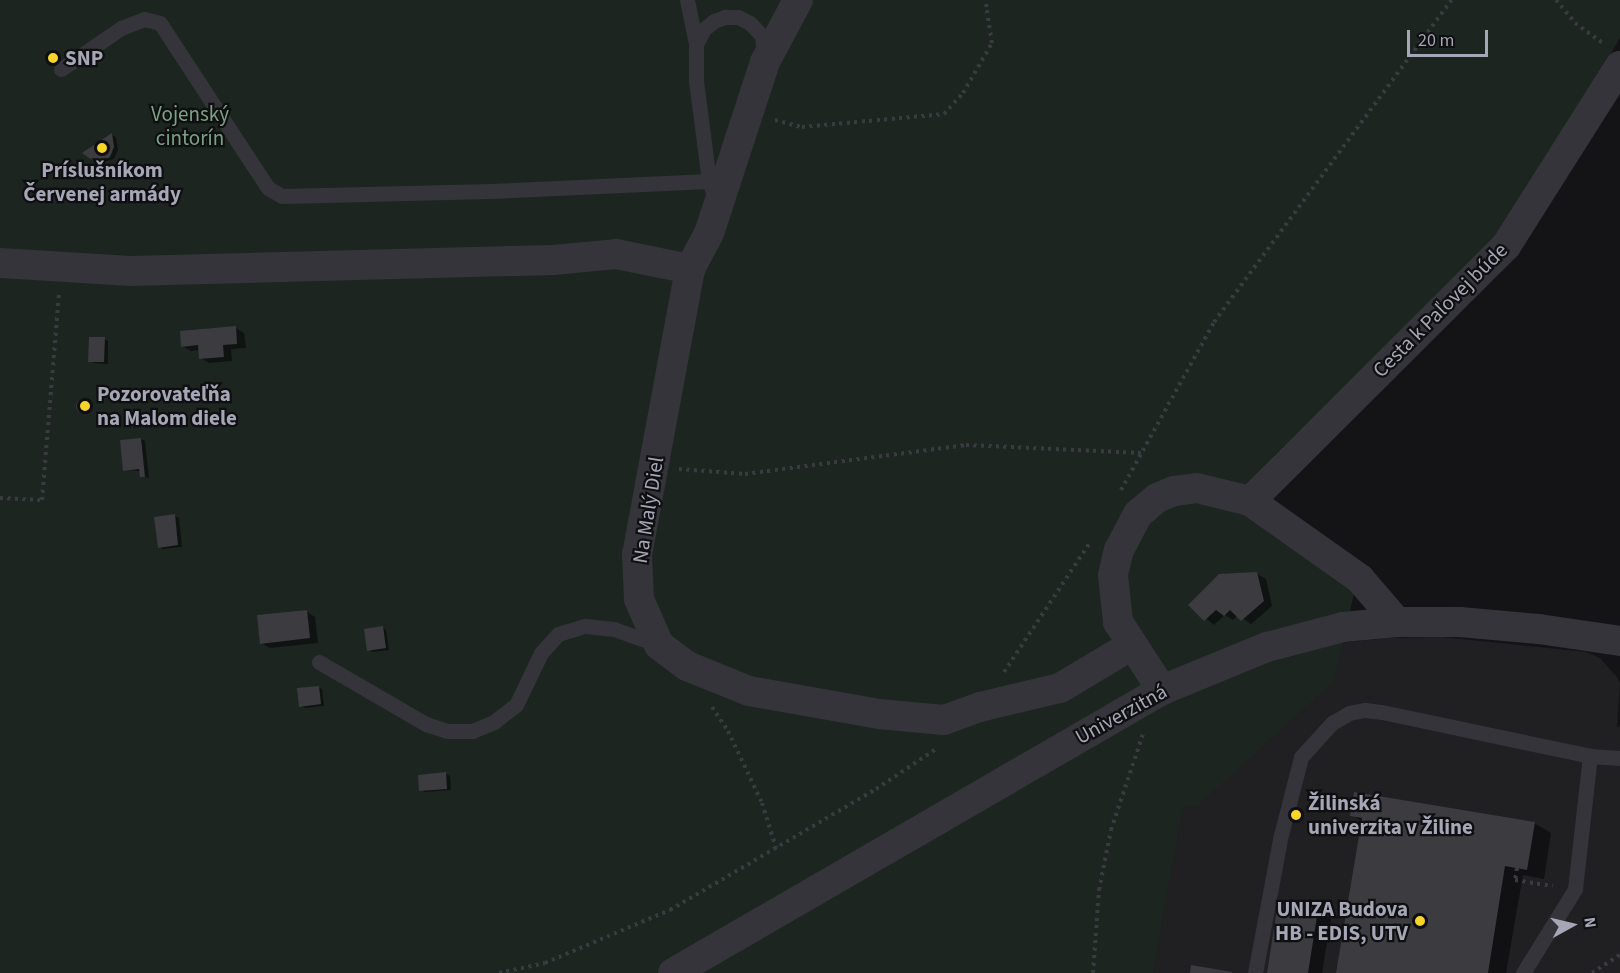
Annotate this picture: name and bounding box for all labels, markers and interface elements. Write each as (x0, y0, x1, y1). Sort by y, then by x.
scale bar (1410, 18, 1491, 56)
text: 20 m (1418, 28, 1454, 53)
place label: SNP (65, 45, 103, 71)
marker: SNP (46, 51, 60, 65)
park label: Vojenský cintorín (151, 101, 229, 151)
marker: Príslušníkom Červenej armády (95, 141, 109, 155)
place label: Príslušníkom Červenej armády (23, 157, 181, 207)
street label: Cesta k Paľovej búde (1367, 237, 1513, 383)
place label: Pozorovateľňa na Malom diele (97, 381, 237, 431)
marker: Pozorovateľňa na Malom diele (78, 399, 92, 413)
street label: Na Malý Diel (627, 455, 669, 565)
street label: Univerzitná (1071, 679, 1171, 749)
place label: Žilinská univerzita v Žiline (1308, 790, 1473, 840)
marker: Žilinská univerzita v Žiline (1289, 808, 1303, 822)
north arrow (1542, 895, 1602, 955)
place label: UNIZA Budova HB - EDIS, UTV (1275, 896, 1408, 946)
marker: UNIZA Budova HB - EDIS, UTV (1413, 914, 1427, 928)
text: N (1578, 916, 1601, 929)

